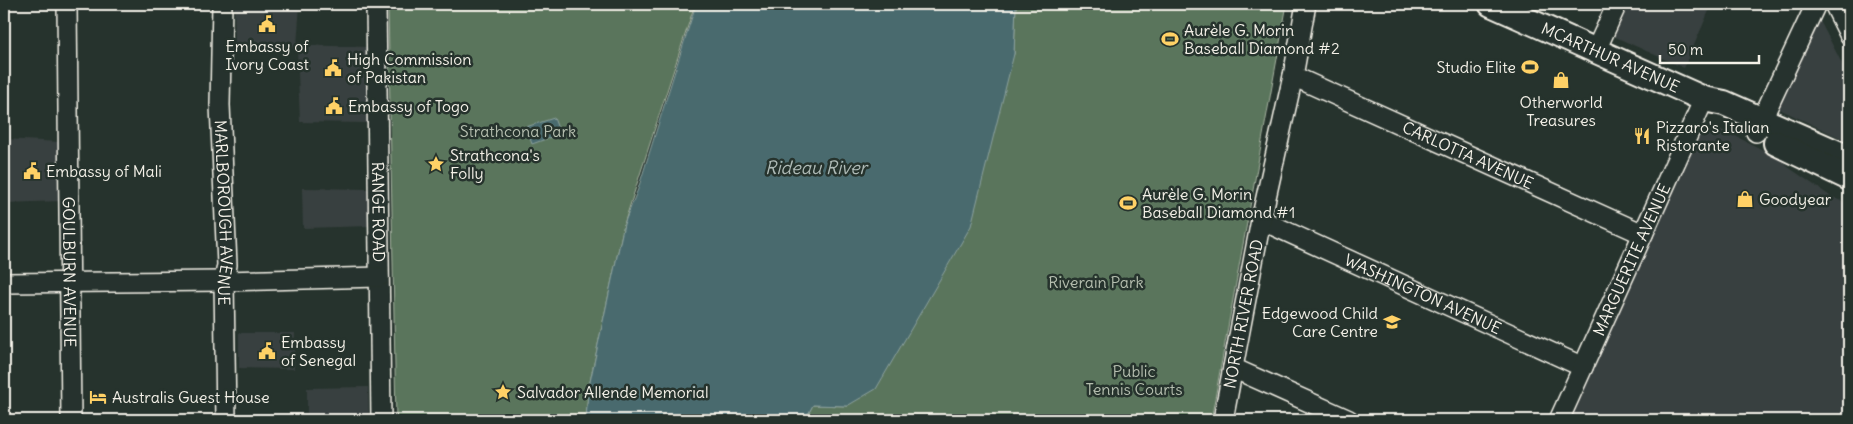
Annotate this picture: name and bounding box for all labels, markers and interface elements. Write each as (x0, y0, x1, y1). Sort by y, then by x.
public building icon: Embassy of Ivory Coast (257, 14, 277, 34)
street label: MCARTHUR AVENUE (1538, 18, 1683, 97)
place label: Aurèle G. Morin Baseball Diamond #2 (1184, 20, 1340, 58)
sports icon: Aurèle G. Morin Baseball Diamond #2 (1160, 29, 1180, 49)
scale bar (1660, 32, 1759, 64)
place label: Embassy of Ivory Coast (225, 36, 309, 74)
text: 50 m (1668, 40, 1703, 59)
place label: High Commission of Pakistan (347, 49, 471, 87)
place label: Studio Elite (1436, 57, 1516, 77)
sports icon: Studio Elite (1520, 57, 1540, 77)
public building icon: High Commission of Pakistan (323, 58, 343, 78)
shop icon: Otherworld Treasures (1551, 70, 1571, 90)
place label: Otherworld Treasures (1519, 92, 1603, 130)
public building icon: Embassy of Togo (324, 96, 344, 116)
place label: Embassy of Togo (348, 96, 469, 116)
street label: CARLOTTA AVENUE (1399, 117, 1537, 193)
place label: Pizzaro's Italian Ristorante (1656, 117, 1769, 155)
street label: MARLBOROUGH AVENUE (211, 120, 237, 306)
park label: Strathcona Park (460, 121, 576, 141)
restaurant icon: Pizzaro's Italian Ristorante (1632, 126, 1652, 146)
place label: Strathcona's Folly (450, 145, 540, 183)
place icon: Strathcona's Folly (426, 154, 446, 174)
water label: Rideau River (765, 156, 870, 179)
public building icon: Embassy of Mali (22, 161, 42, 181)
place label: Embassy of Mali (46, 161, 162, 181)
street label: RANGE ROAD (368, 162, 389, 262)
street label: MARGUERITE AVENUE (1588, 180, 1674, 339)
place label: Aurèle G. Morin Baseball Diamond #1 (1142, 184, 1295, 222)
shop icon: Goodyear (1735, 189, 1755, 209)
place label: Goodyear (1759, 189, 1832, 209)
sports icon: Aurèle G. Morin Baseball Diamond #1 (1118, 193, 1138, 213)
street label: GOULBURN AVENUE (59, 197, 80, 347)
street label: NORTH RIVER ROAD (1219, 238, 1267, 390)
street label: WASHINGTON AVENUE (1341, 249, 1505, 338)
park label: Riverain Park (1048, 272, 1144, 292)
place label: Edgewood Child Care Centre (1262, 303, 1378, 341)
school or university icon: Edgewood Child Care Centre (1382, 312, 1402, 332)
place label: Embassy of Senegal (281, 332, 356, 370)
public building icon: Embassy of Senegal (257, 341, 277, 361)
park label: Public Tennis Courts (1086, 361, 1182, 399)
place icon: Salvador Allende Memorial (493, 382, 513, 402)
place label: Salvador Allende Memorial (517, 382, 709, 402)
hotel icon: Australis Guest House (88, 387, 108, 407)
place label: Australis Guest House (112, 387, 270, 407)

